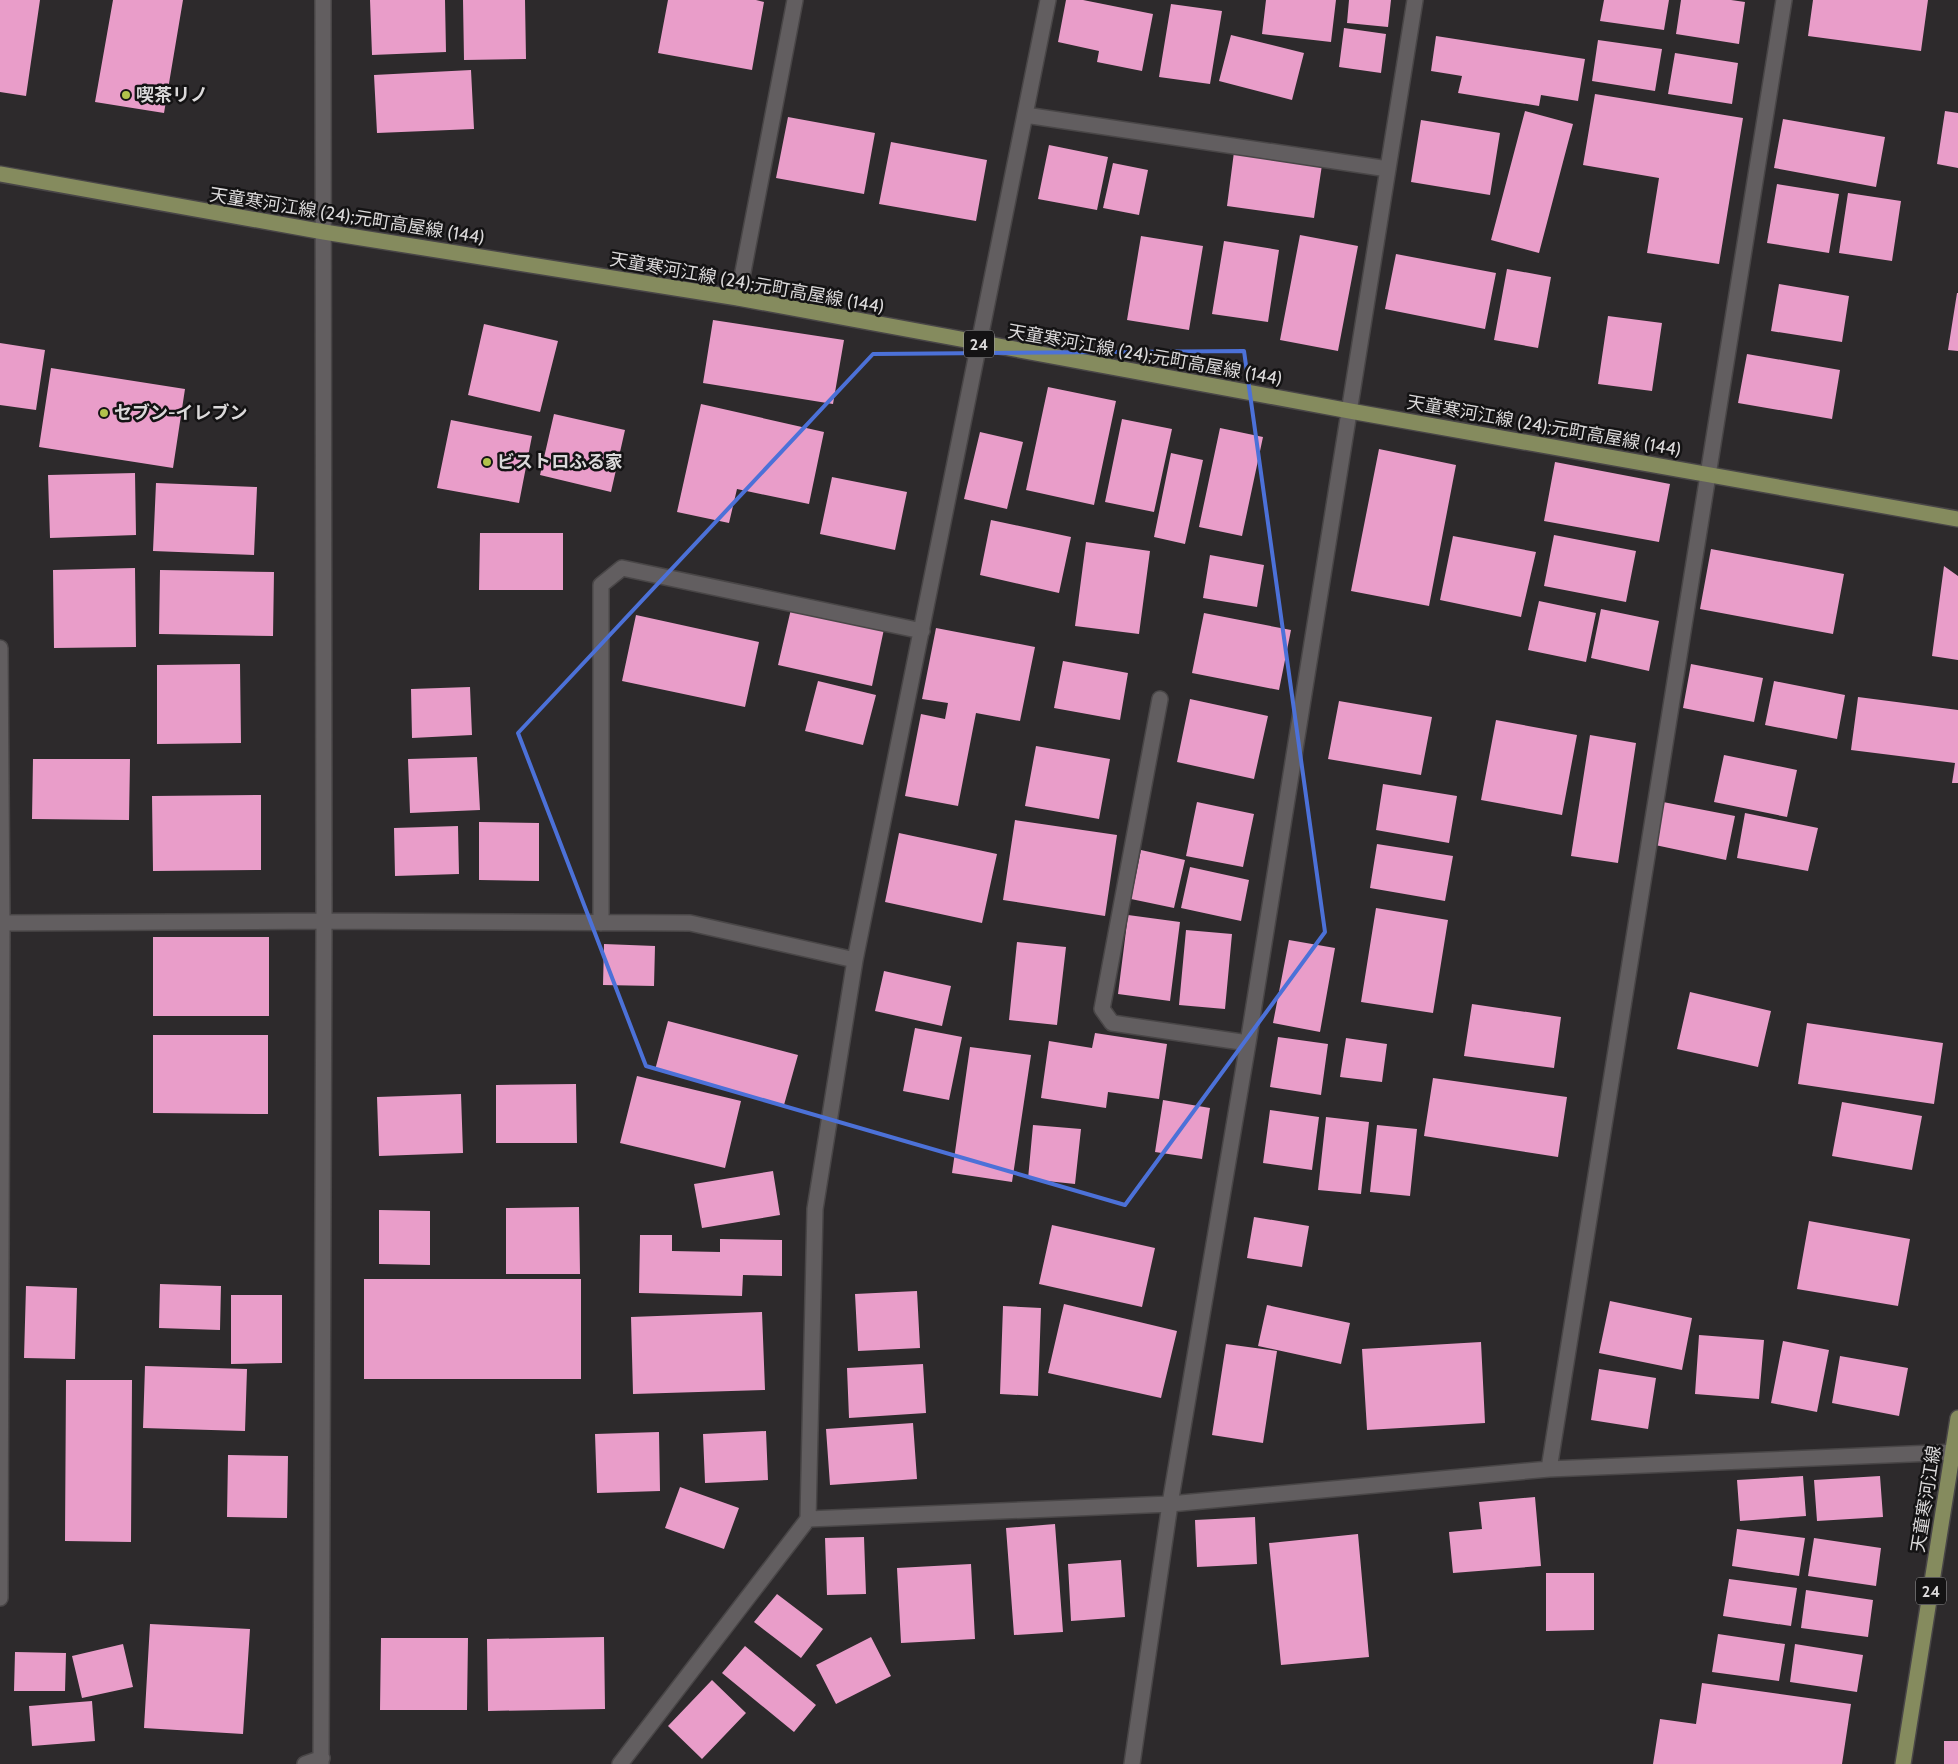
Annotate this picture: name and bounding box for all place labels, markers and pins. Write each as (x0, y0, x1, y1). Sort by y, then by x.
place label: 喫茶リノ (136, 84, 208, 106)
marker: 喫茶リノ (120, 89, 132, 101)
place label: セブン-イレブン (114, 402, 248, 424)
marker: セブン-イレブン (98, 407, 110, 419)
place label: ビストロふる家 (497, 451, 623, 473)
marker: ビストロふる家 (481, 456, 493, 468)

